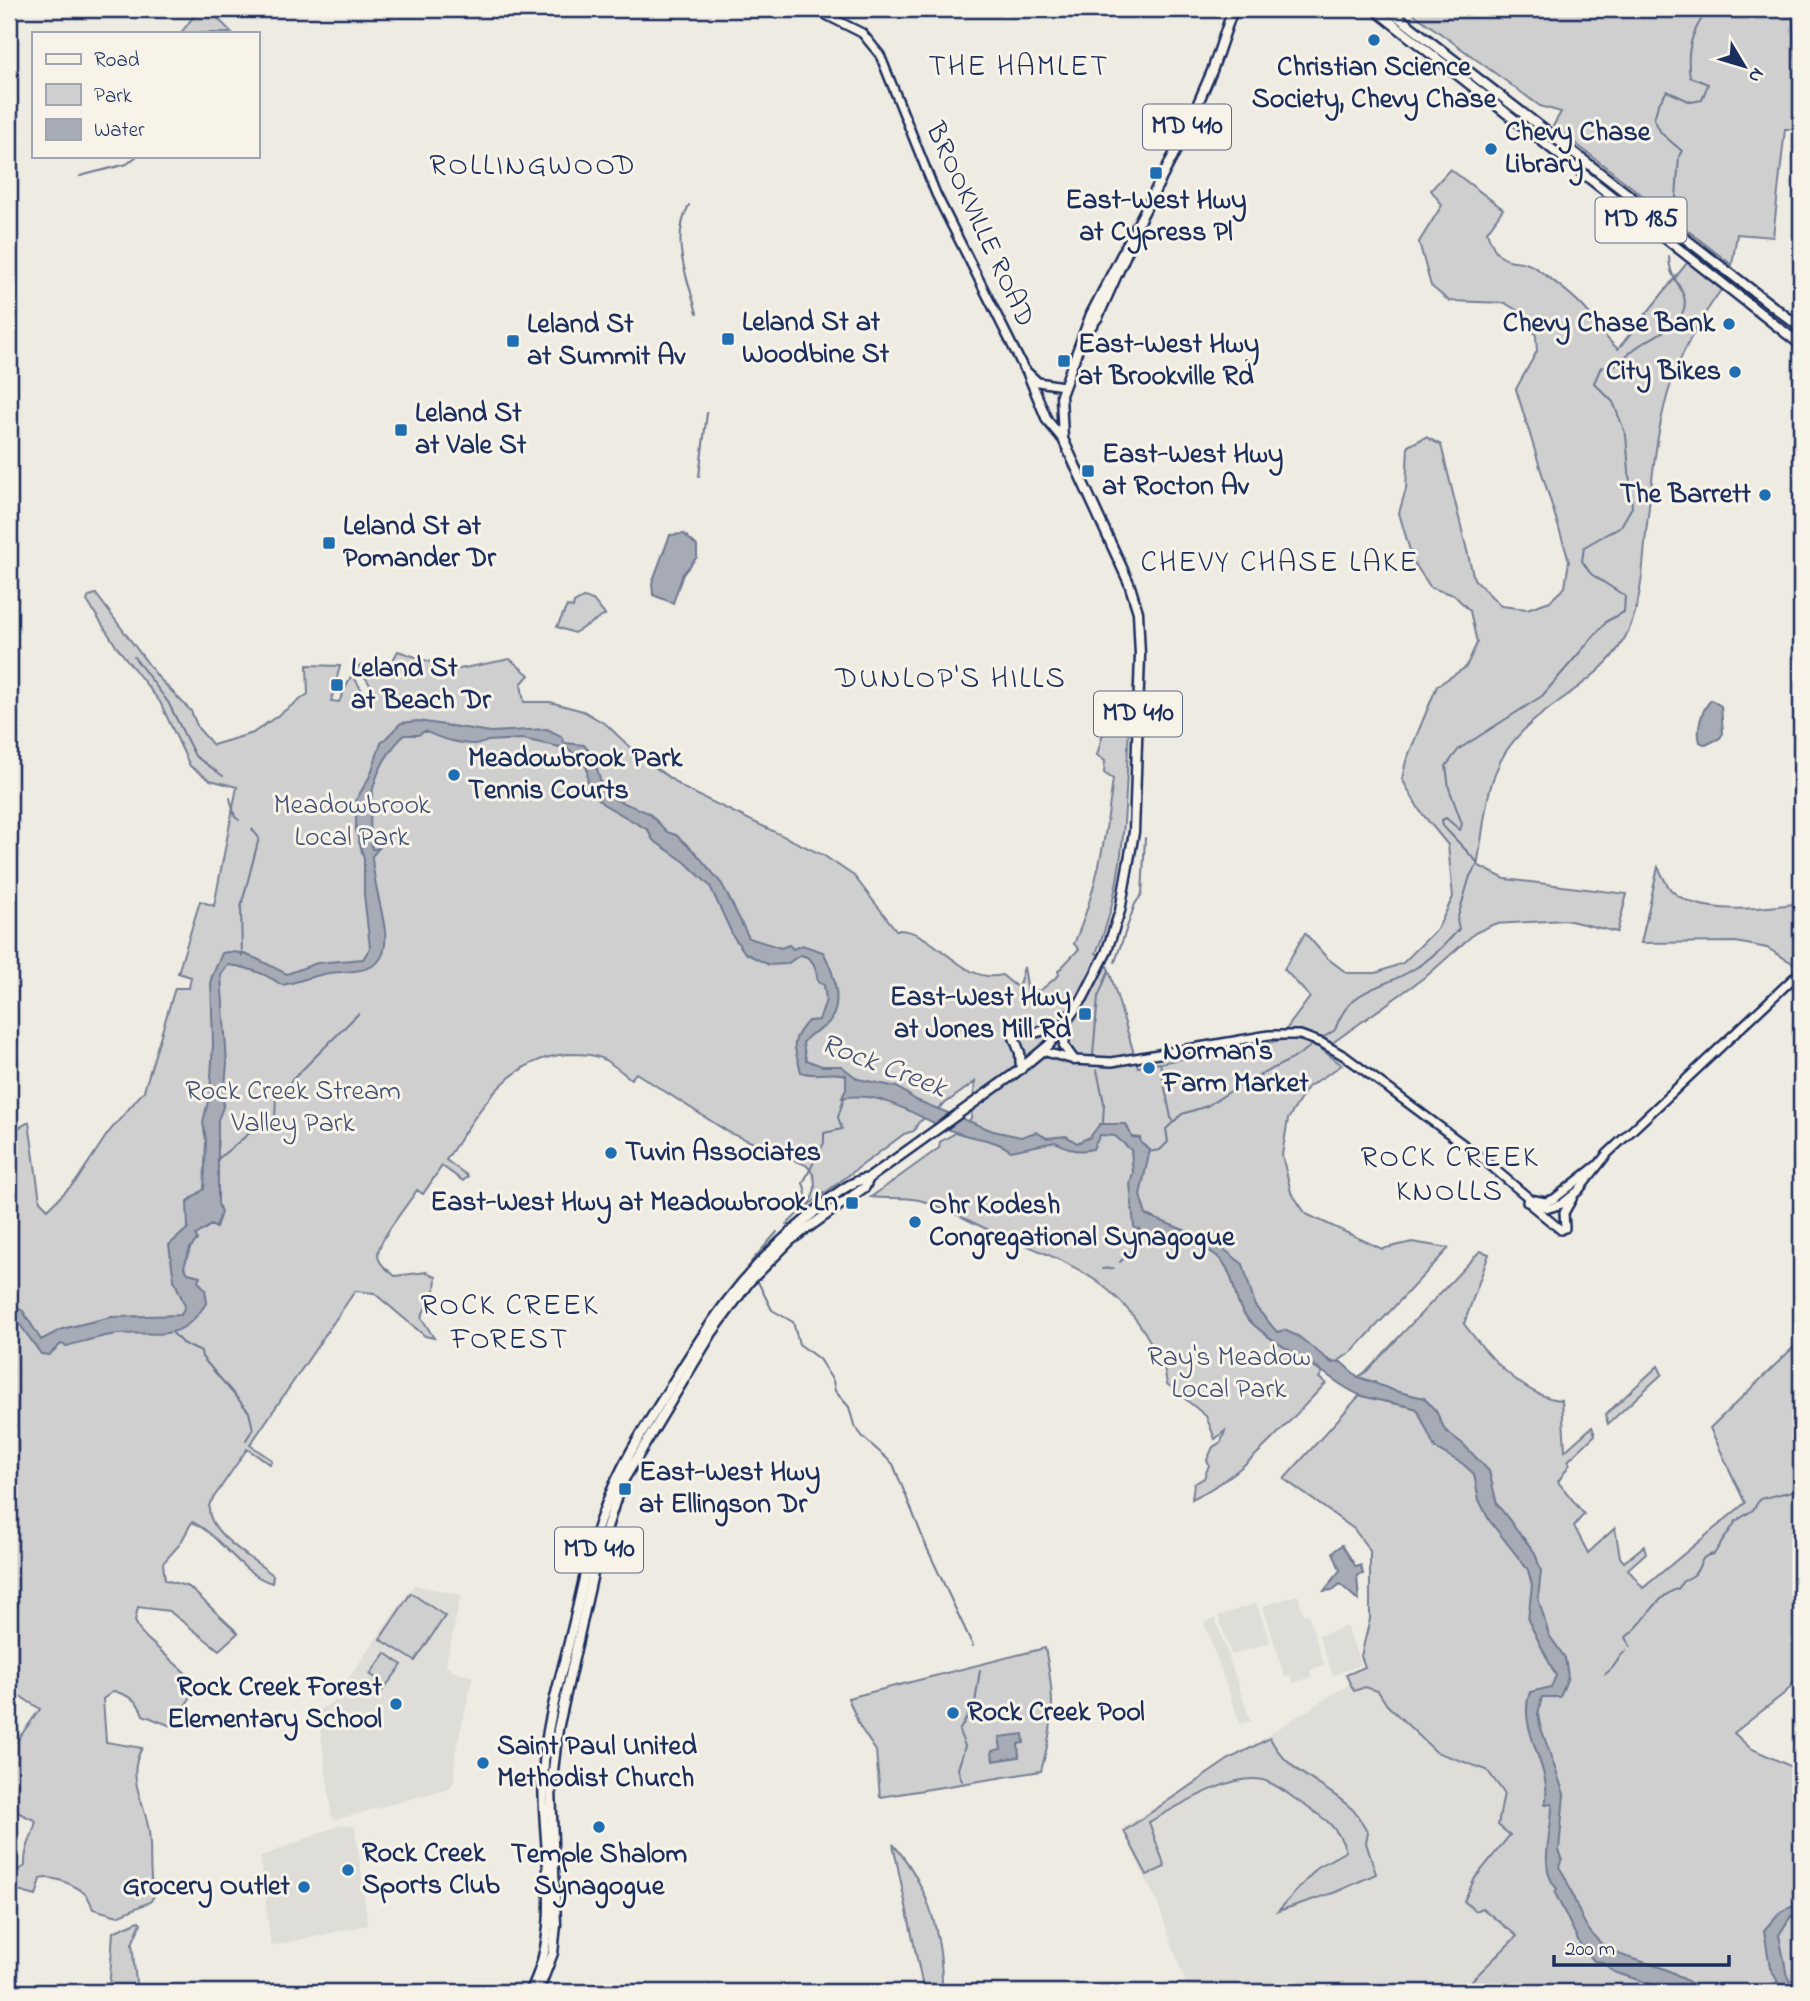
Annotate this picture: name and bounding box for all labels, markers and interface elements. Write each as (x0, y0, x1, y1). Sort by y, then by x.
legend (32, 32, 259, 158)
marker: Christian Science Society, Chevy Chase (1366, 32, 1382, 48)
north arrow (1708, 32, 1778, 102)
text: Road (94, 46, 140, 76)
district label: THE HAMLET (929, 46, 1109, 90)
place label: Christian Science Society, Chevy Chase (1252, 48, 1498, 121)
text: N (1741, 62, 1770, 88)
text: Park (94, 82, 133, 112)
road number: MD 410 (1143, 104, 1231, 150)
place label: Chevy Chase Library (1505, 113, 1652, 186)
street label: BROOKVILLE ROAD (913, 115, 1044, 334)
text: Water (94, 116, 145, 146)
marker: Chevy Chase Library (1483, 141, 1499, 157)
district label: ROLLINGWOOD (429, 145, 637, 189)
marker: East-West Hwy at Cypress Pl (1148, 165, 1164, 181)
place label: East-West Hwy at Cypress Pl (1065, 181, 1247, 254)
road number: MD 185 (1596, 197, 1686, 242)
place label: Leland St at Woodbine St (742, 303, 890, 376)
place label: Chevy Chase Bank (1503, 304, 1716, 345)
place label: Leland St at Summit Av (527, 305, 687, 378)
marker: Chevy Chase Bank (1721, 316, 1737, 332)
place label: East-West Hwy at Brookville Rd (1078, 325, 1259, 398)
marker: Leland St at Woodbine St (720, 331, 736, 347)
marker: Leland St at Summit Av (505, 333, 521, 349)
place label: City Bikes (1606, 352, 1721, 393)
marker: East-West Hwy at Brookville Rd (1056, 353, 1072, 369)
marker: City Bikes (1727, 364, 1743, 380)
place label: Leland St at Vale St (415, 394, 527, 467)
marker: Leland St at Vale St (393, 422, 409, 438)
place label: East-West Hwy at Rocton Av (1102, 435, 1283, 508)
marker: East-West Hwy at Rocton Av (1080, 463, 1096, 479)
place label: The Barrett (1619, 475, 1752, 516)
marker: The Barrett (1757, 487, 1773, 503)
place label: Leland St at Pomander Dr (343, 507, 497, 580)
marker: Leland St at Pomander Dr (321, 535, 337, 551)
district label: CHEVY CHASE LAKE (1140, 542, 1420, 586)
place label: Leland St at Beach Dr (351, 649, 492, 722)
district label: DUNLOP'S HILLS (834, 658, 1067, 702)
marker: Leland St at Beach Dr (329, 677, 345, 693)
road number: MD 410 (1094, 692, 1182, 736)
place label: Meadowbrook Park Tennis Courts (468, 739, 683, 812)
marker: Meadowbrook Park Tennis Courts (446, 767, 462, 783)
park label: Meadowbrook Local Park (274, 786, 431, 859)
place label: East-West Hwy at Jones Mill Rd (890, 978, 1071, 1051)
marker: East-West Hwy at Jones Mill Rd (1077, 1006, 1093, 1022)
water label: Rock Creek (814, 1023, 954, 1112)
place label: Norman's Farm Market (1161, 1032, 1309, 1105)
marker: Norman's Farm Market (1141, 1060, 1157, 1076)
park label: Rock Creek Stream Valley Park (185, 1072, 401, 1145)
place label: Tuvin Associates (625, 1133, 821, 1174)
district label: ROCK CREEK KNOLLS (1360, 1137, 1540, 1215)
marker: Tuvin Associates (603, 1145, 619, 1161)
place label: East-West Hwy at Meadowbrook Ln (430, 1183, 838, 1224)
place label: Ohr Kodesh Congregational Synagogue (929, 1186, 1236, 1260)
marker: East-West Hwy at Meadowbrook Ln (844, 1195, 860, 1211)
marker: Ohr Kodesh Congregational Synagogue (907, 1214, 923, 1230)
district label: ROCK CREEK FOREST (420, 1285, 600, 1363)
park label: Ray's Meadow Local Park (1147, 1338, 1311, 1411)
place label: East-West Hwy at Ellingson Dr (639, 1453, 820, 1527)
marker: East-West Hwy at Ellingson Dr (617, 1481, 633, 1497)
road number: MD 410 (555, 1527, 643, 1572)
place label: Rock Creek Forest Elementary School (167, 1668, 383, 1741)
place label: Rock Creek Pool (967, 1693, 1145, 1734)
marker: Rock Creek Forest Elementary School (388, 1696, 404, 1712)
marker: Rock Creek Pool (945, 1705, 961, 1721)
place label: Saint Paul United Methodist Church (497, 1727, 697, 1800)
marker: Saint Paul United Methodist Church (475, 1755, 491, 1771)
marker: Temple Shalom Synagogue (591, 1819, 607, 1835)
place label: Rock Creek Sports Club (362, 1834, 500, 1907)
place label: Temple Shalom Synagogue (511, 1835, 687, 1909)
marker: Rock Creek Sports Club (340, 1862, 356, 1878)
place label: Grocery Outlet (123, 1867, 291, 1908)
marker: Grocery Outlet (296, 1879, 312, 1895)
scale bar (1554, 1924, 1730, 1968)
text: 200 m (1565, 1935, 1615, 1965)

